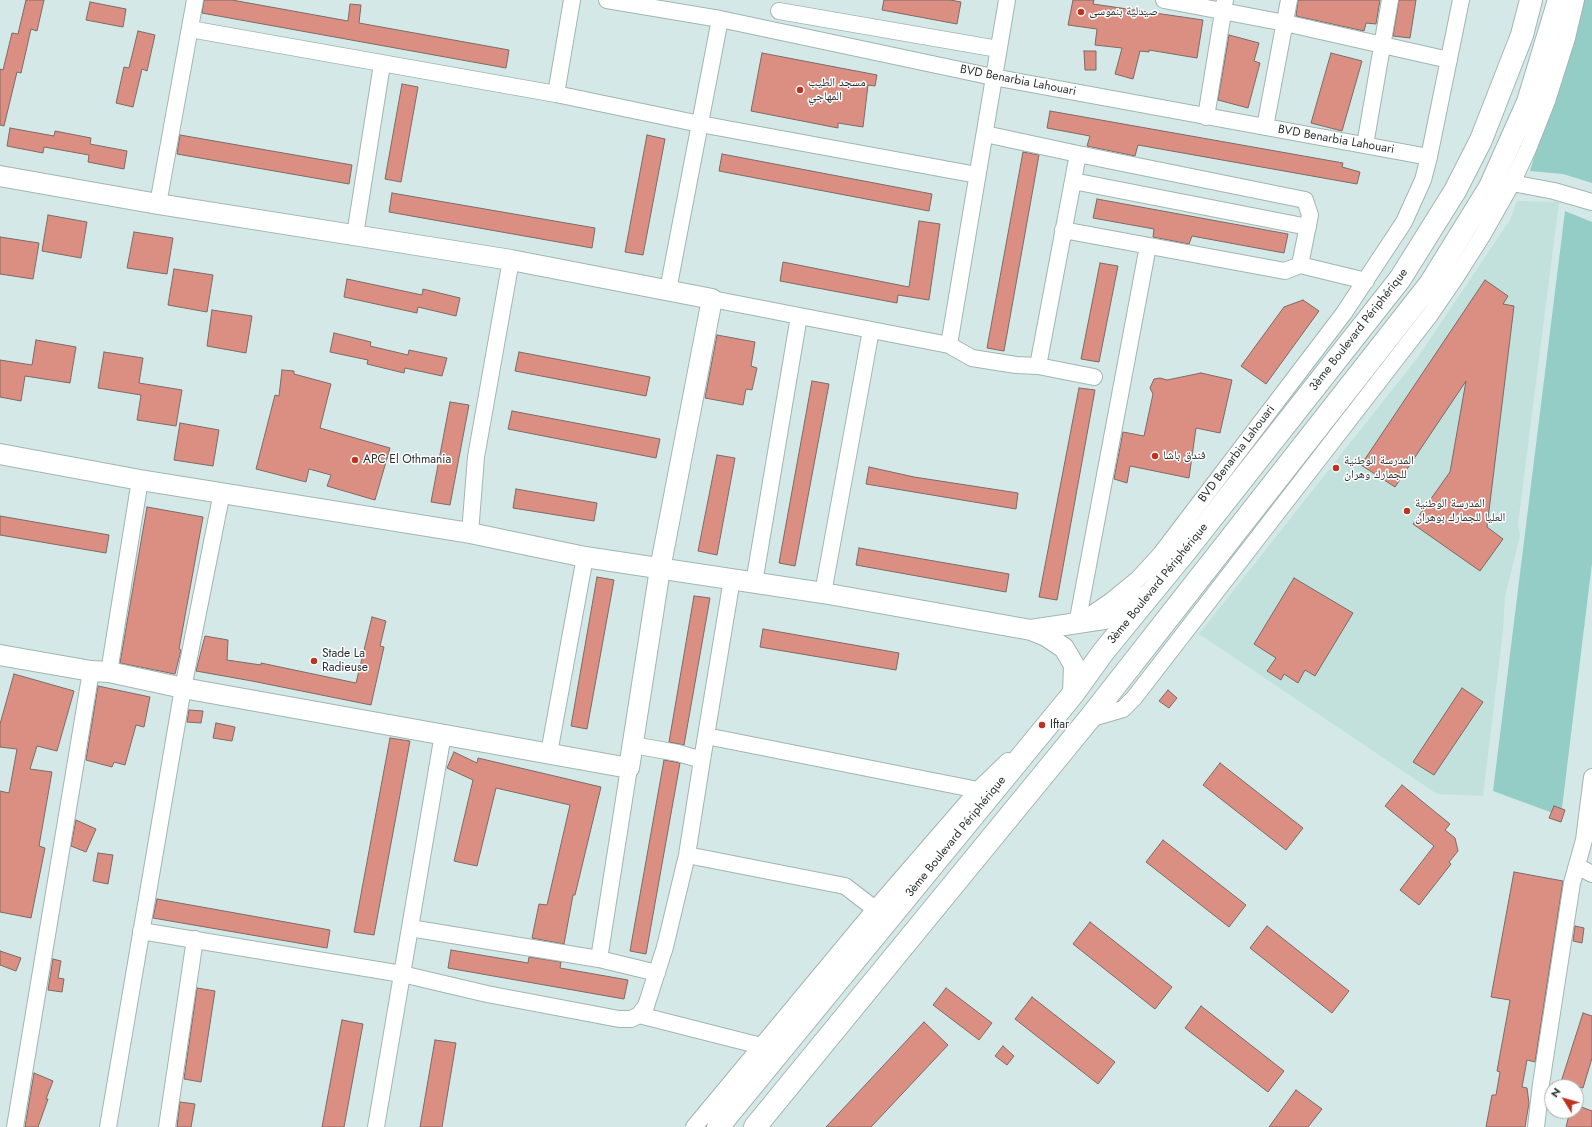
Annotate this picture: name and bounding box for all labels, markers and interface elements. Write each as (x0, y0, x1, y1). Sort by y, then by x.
place label: صيدلية بنموسى (1089, 5, 1158, 19)
marker: صيدلية بنموسى (1076, 7, 1086, 17)
street label: BVD Benarbia Lahouari (959, 63, 1077, 99)
place label: مسجد الطيب المهاجي (808, 76, 866, 104)
marker: مسجد الطيب المهاجي (795, 85, 805, 95)
street label: BVD Benarbia Lahouari (1277, 123, 1395, 157)
street label: 3ème Boulevard Périphérique (1307, 266, 1411, 394)
street label: BVD Benarbia Lahouari (1196, 403, 1278, 505)
place label: فندق باشا (1163, 449, 1206, 463)
marker: فندق باشا (1150, 451, 1160, 461)
place label: APC El Othmania (363, 453, 451, 467)
place label: المدرسة الوطنية للجمارك وهران (1344, 454, 1414, 482)
marker: APC El Othmania (350, 455, 360, 465)
marker: المدرسة الوطنية للجمارك وهران (1331, 463, 1341, 473)
place label: المدرسة الوطنية العليا للجمارك بوهران (1415, 497, 1505, 525)
marker: المدرسة الوطنية العليا للجمارك بوهران (1402, 506, 1412, 516)
street label: 3ème Boulevard Périphérique (1105, 521, 1211, 647)
place label: Stade La Radieuse (322, 647, 368, 675)
marker: Stade La Radieuse (309, 656, 319, 666)
place label: Iftar (1050, 718, 1069, 732)
marker: Iftar (1037, 720, 1047, 730)
street label: 3ème Boulevard Périphérique (903, 774, 1009, 900)
north arrow (1544, 1079, 1584, 1119)
text: N (1546, 1084, 1564, 1101)

